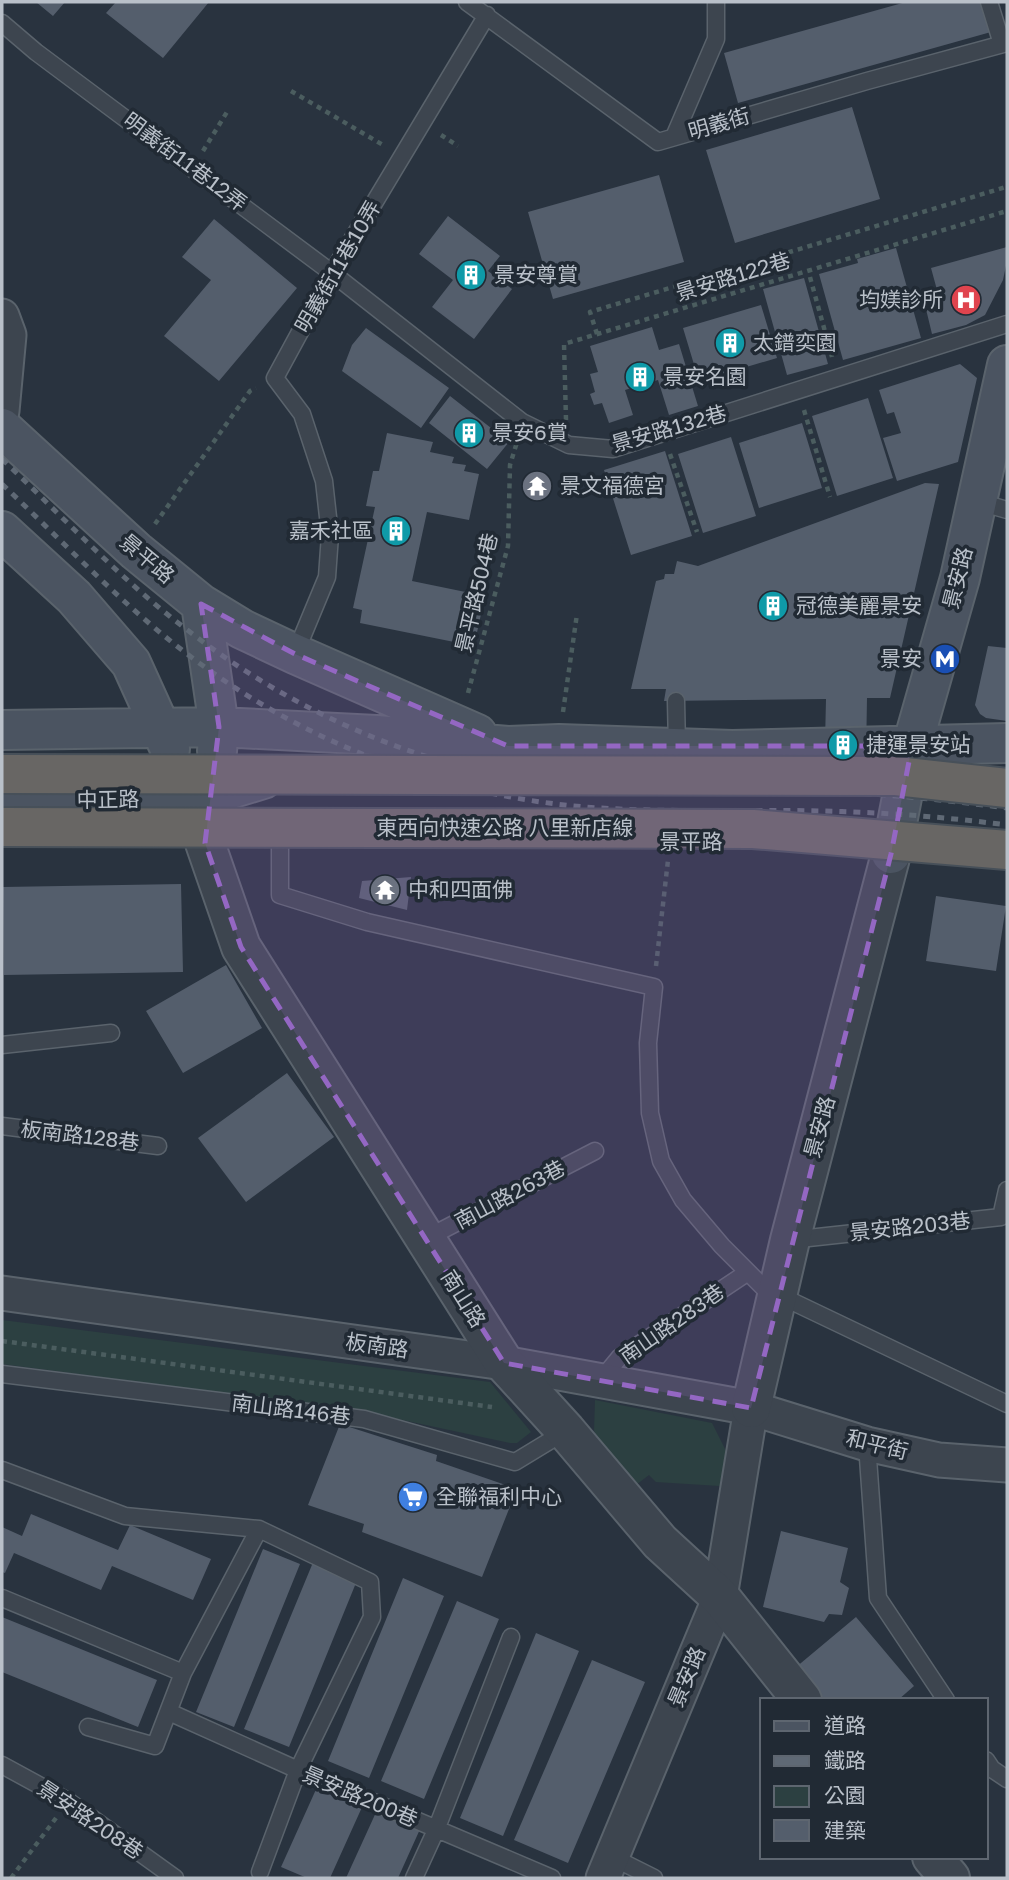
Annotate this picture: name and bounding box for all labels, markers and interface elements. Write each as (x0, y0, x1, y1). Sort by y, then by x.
street label: 明義街 (685, 102, 753, 144)
street label: 明義街11巷12弄 (119, 106, 252, 216)
street label: 明義街11巷10弄 (289, 196, 386, 337)
street label: 景安路122巷 (672, 246, 793, 306)
building icon: 景安尊賞 (454, 258, 488, 292)
place label: 景安尊賞 (494, 261, 578, 287)
hospital icon: 均媄診所 (949, 283, 983, 317)
place label: 均媄診所 (859, 286, 943, 312)
building icon: 太鐠奕園 (713, 326, 747, 360)
place label: 太鐠奕園 (753, 329, 837, 355)
building icon: 景安名園 (623, 360, 657, 394)
place label: 景安名園 (663, 363, 747, 389)
street label: 景安路132巷 (608, 399, 729, 457)
building icon: 景安6賞 (452, 416, 486, 450)
place label: 景安6賞 (492, 419, 568, 445)
temple icon: 景文福德宮 (520, 469, 554, 503)
place label: 景文福德宮 (560, 472, 665, 498)
building icon: 嘉禾社區 (379, 514, 413, 548)
place label: 嘉禾社區 (289, 517, 373, 543)
street label: 景平路 (115, 528, 180, 588)
street label: 景平路504巷 (450, 530, 502, 655)
street label: 景安路 (937, 544, 977, 611)
building icon: 冠德美麗景安 (756, 589, 790, 623)
place label: 冠德美麗景安 (796, 592, 922, 618)
metro station icon: 景安 (928, 642, 962, 676)
place label: 景安 (880, 645, 922, 671)
building icon: 捷運景安站 (826, 728, 860, 762)
place label: 捷運景安站 (866, 731, 971, 757)
street label: 中正路 (76, 785, 140, 813)
street label: 東西向快速公路 八里新店線 (376, 814, 634, 840)
street label: 景平路 (660, 828, 723, 854)
temple icon: 中和四面佛 (368, 873, 402, 907)
place label: 中和四面佛 (408, 876, 513, 902)
street label: 景安路 (798, 1093, 840, 1161)
street label: 板南路128巷 (19, 1115, 141, 1155)
street label: 南山路263巷 (450, 1154, 569, 1234)
street label: 景安路203巷 (848, 1207, 972, 1245)
street label: 南山路 (436, 1265, 492, 1332)
street label: 南山路283巷 (614, 1278, 729, 1369)
street label: 板南路 (344, 1328, 410, 1362)
street label: 南山路146巷 (230, 1389, 352, 1429)
street label: 和平街 (844, 1424, 911, 1464)
supermarket icon: 全聯福利中心 (396, 1480, 430, 1514)
place label: 全聯福利中心 (436, 1483, 562, 1509)
street label: 景安路 (662, 1643, 710, 1711)
legend (760, 1698, 988, 1859)
text: 道路 (824, 1712, 866, 1738)
text: 鐵路 (824, 1747, 866, 1773)
street label: 景安路200巷 (299, 1760, 422, 1832)
street label: 景安路208巷 (33, 1774, 148, 1864)
text: 公園 (824, 1782, 866, 1808)
text: 建築 (824, 1817, 866, 1843)

